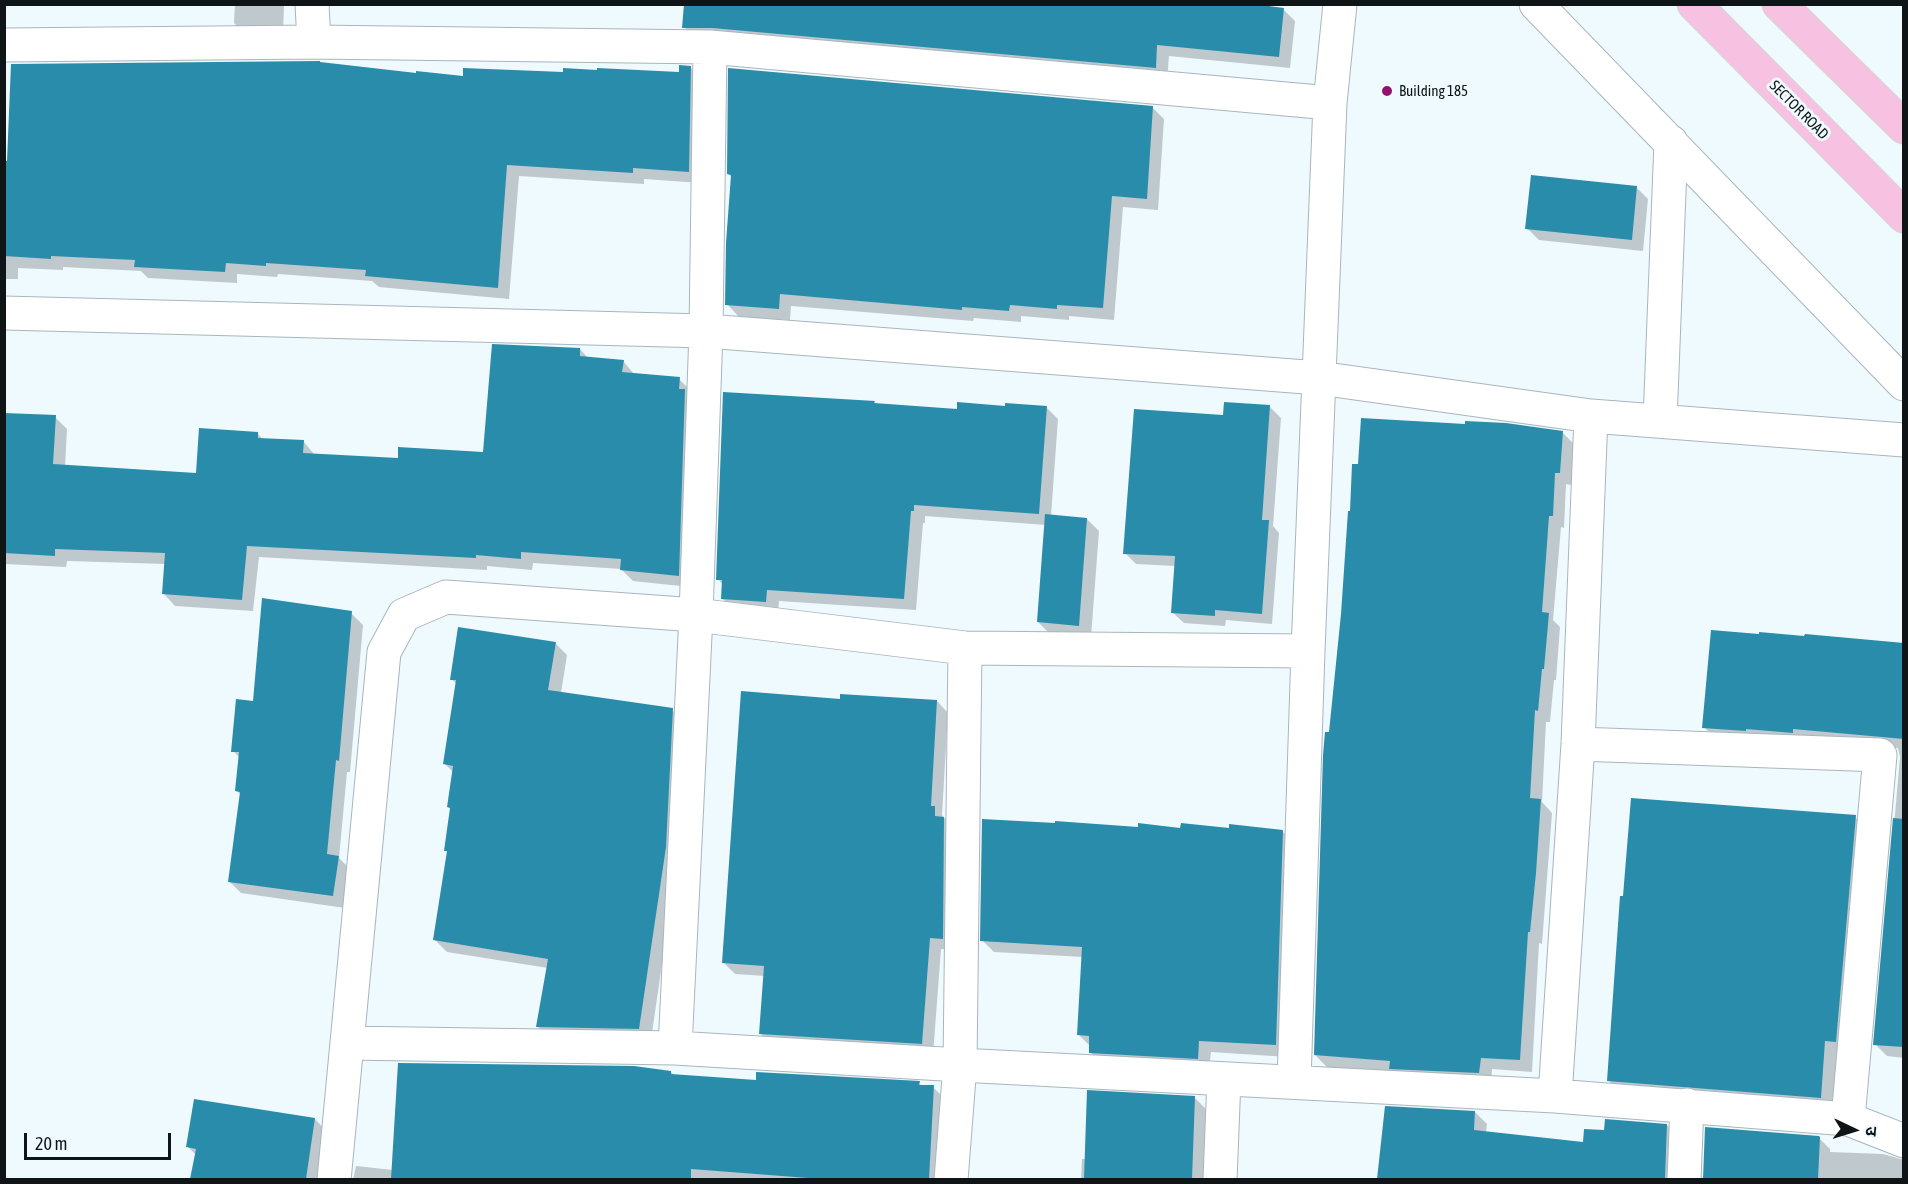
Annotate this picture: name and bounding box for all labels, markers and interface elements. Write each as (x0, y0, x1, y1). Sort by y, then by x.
street label: SECTOR ROAD (1766, 77, 1832, 143)
place label: Building 185 (1399, 82, 1468, 100)
marker: Building 185 (1380, 84, 1394, 98)
north arrow (1824, 1100, 1884, 1160)
scale bar (27, 1121, 174, 1159)
text: उ (1863, 1126, 1881, 1137)
text: 20 m (35, 1133, 67, 1154)

